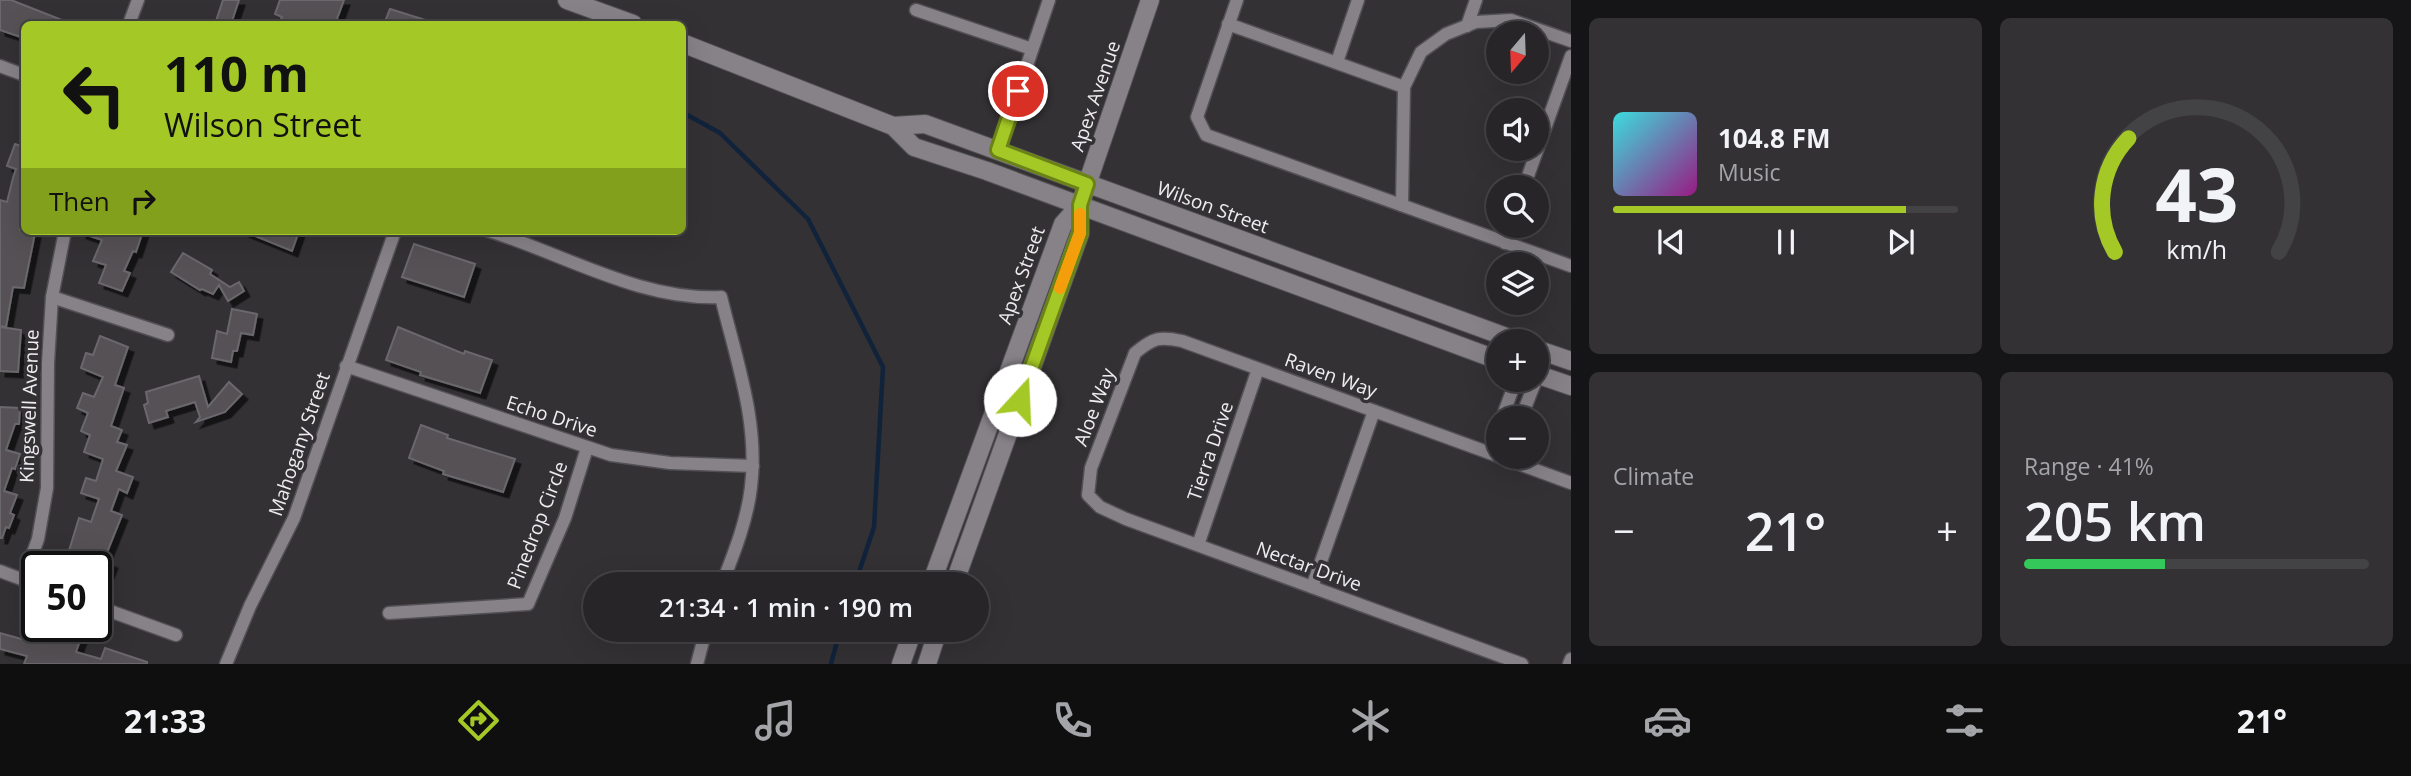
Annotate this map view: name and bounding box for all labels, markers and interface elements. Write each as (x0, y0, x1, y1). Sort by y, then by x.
north arrow (1486, 21, 1549, 84)
map controls (1486, 21, 1549, 469)
street label: Apex Avenue (1064, 37, 1126, 155)
text: 110 m (164, 40, 309, 106)
icon: left (49, 49, 140, 140)
pin (988, 61, 1048, 121)
icon: arrive (999, 72, 1037, 110)
button: sound (1486, 98, 1549, 161)
text: Wilson Street (164, 103, 362, 146)
text: 104.8 FM (1718, 120, 1830, 156)
text: 43 (2155, 145, 2238, 244)
text: Music (1718, 156, 1781, 188)
street label: Wilson Street (1153, 175, 1273, 239)
button: search (1486, 175, 1549, 238)
icon: right (124, 182, 162, 220)
text: Then (49, 183, 110, 219)
street label: Apex Street (991, 222, 1051, 327)
icon: previous (1652, 223, 1690, 261)
icon: pause (1767, 223, 1805, 261)
icon: next (1882, 223, 1920, 261)
text: km/h (2166, 232, 2227, 266)
button: layers (1486, 252, 1549, 315)
street label: Kingswell Avenue (13, 329, 45, 483)
button: + (1486, 329, 1549, 392)
street label: Raven Way (1281, 346, 1381, 404)
position arrow (983, 363, 1057, 437)
street label: Aloe Way (1067, 364, 1121, 450)
street label: Mahogany Street (262, 368, 336, 520)
street label: Echo Drive (503, 389, 601, 443)
street label: Tierra Drive (1181, 398, 1239, 504)
button: − (1486, 406, 1549, 469)
text: Range · 41% (2024, 450, 2154, 482)
street label: Pinedrop Circle (501, 457, 573, 593)
text: Climate (1613, 460, 1694, 492)
text: 205 km (2024, 485, 2206, 556)
text: 21° (1745, 495, 1826, 566)
text: − (1613, 504, 1635, 556)
text: + (1936, 504, 1958, 556)
street label: Nectar Drive (1253, 535, 1365, 597)
speed limit sign: 50 (21, 551, 112, 642)
text: 21:34 · 1 min · 190 m (659, 589, 913, 625)
icon: directions (454, 696, 503, 745)
icon: music (751, 696, 800, 745)
icon: phone (1048, 696, 1097, 745)
icon: climate (1346, 696, 1395, 745)
icon: car (1643, 696, 1692, 745)
icon: filters (1940, 696, 1989, 745)
text: 21:33 (124, 699, 206, 742)
text: 21° (2237, 699, 2287, 742)

